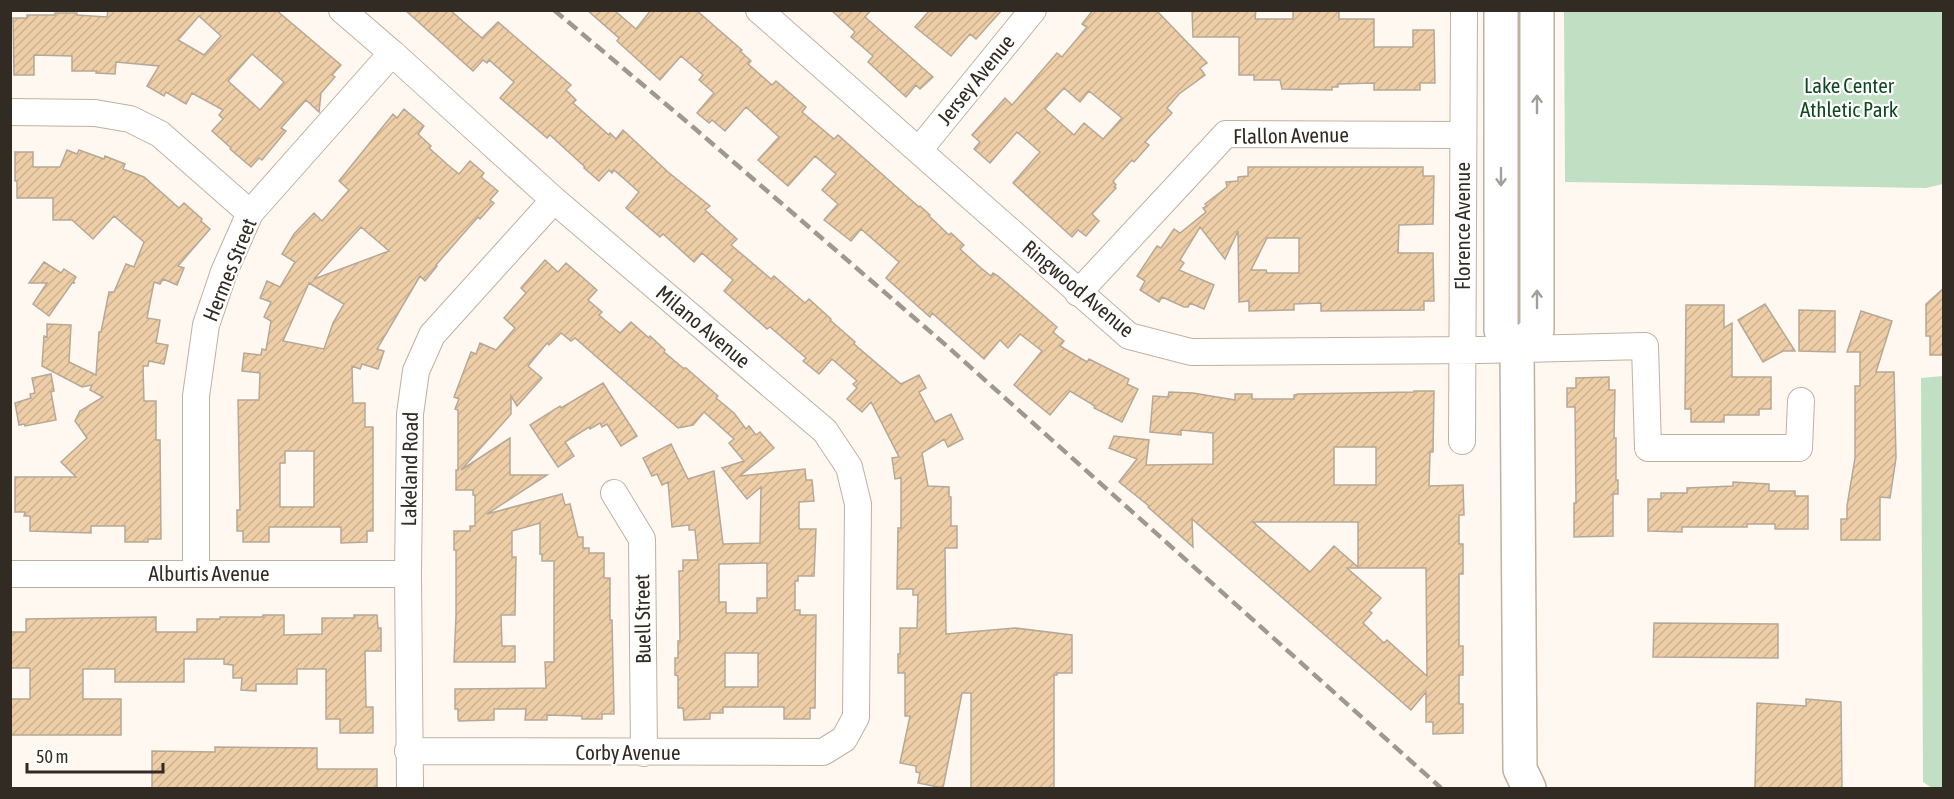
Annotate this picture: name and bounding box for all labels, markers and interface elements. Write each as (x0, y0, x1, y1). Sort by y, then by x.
street label: Jersey Avenue (932, 30, 1019, 129)
park label: Lake Center Athletic Park (1800, 73, 1898, 121)
one-way arrow (1531, 94, 1543, 114)
street label: Flallon Avenue (1233, 122, 1349, 148)
street label: Florence Avenue (1450, 162, 1474, 290)
one-way arrow (1495, 167, 1507, 187)
street label: Hermes Street (198, 215, 261, 325)
street label: Ringwood Avenue (1018, 235, 1139, 342)
street label: Milano Avenue (652, 280, 756, 372)
one-way arrow (1531, 289, 1543, 309)
street label: Lakeland Road (396, 411, 422, 527)
street label: Alburtis Avenue (148, 561, 270, 585)
street label: Buell Street (629, 574, 655, 664)
scale bar (27, 736, 164, 774)
street label: Corby Avenue (576, 740, 680, 764)
text: 50 m (36, 746, 68, 767)

